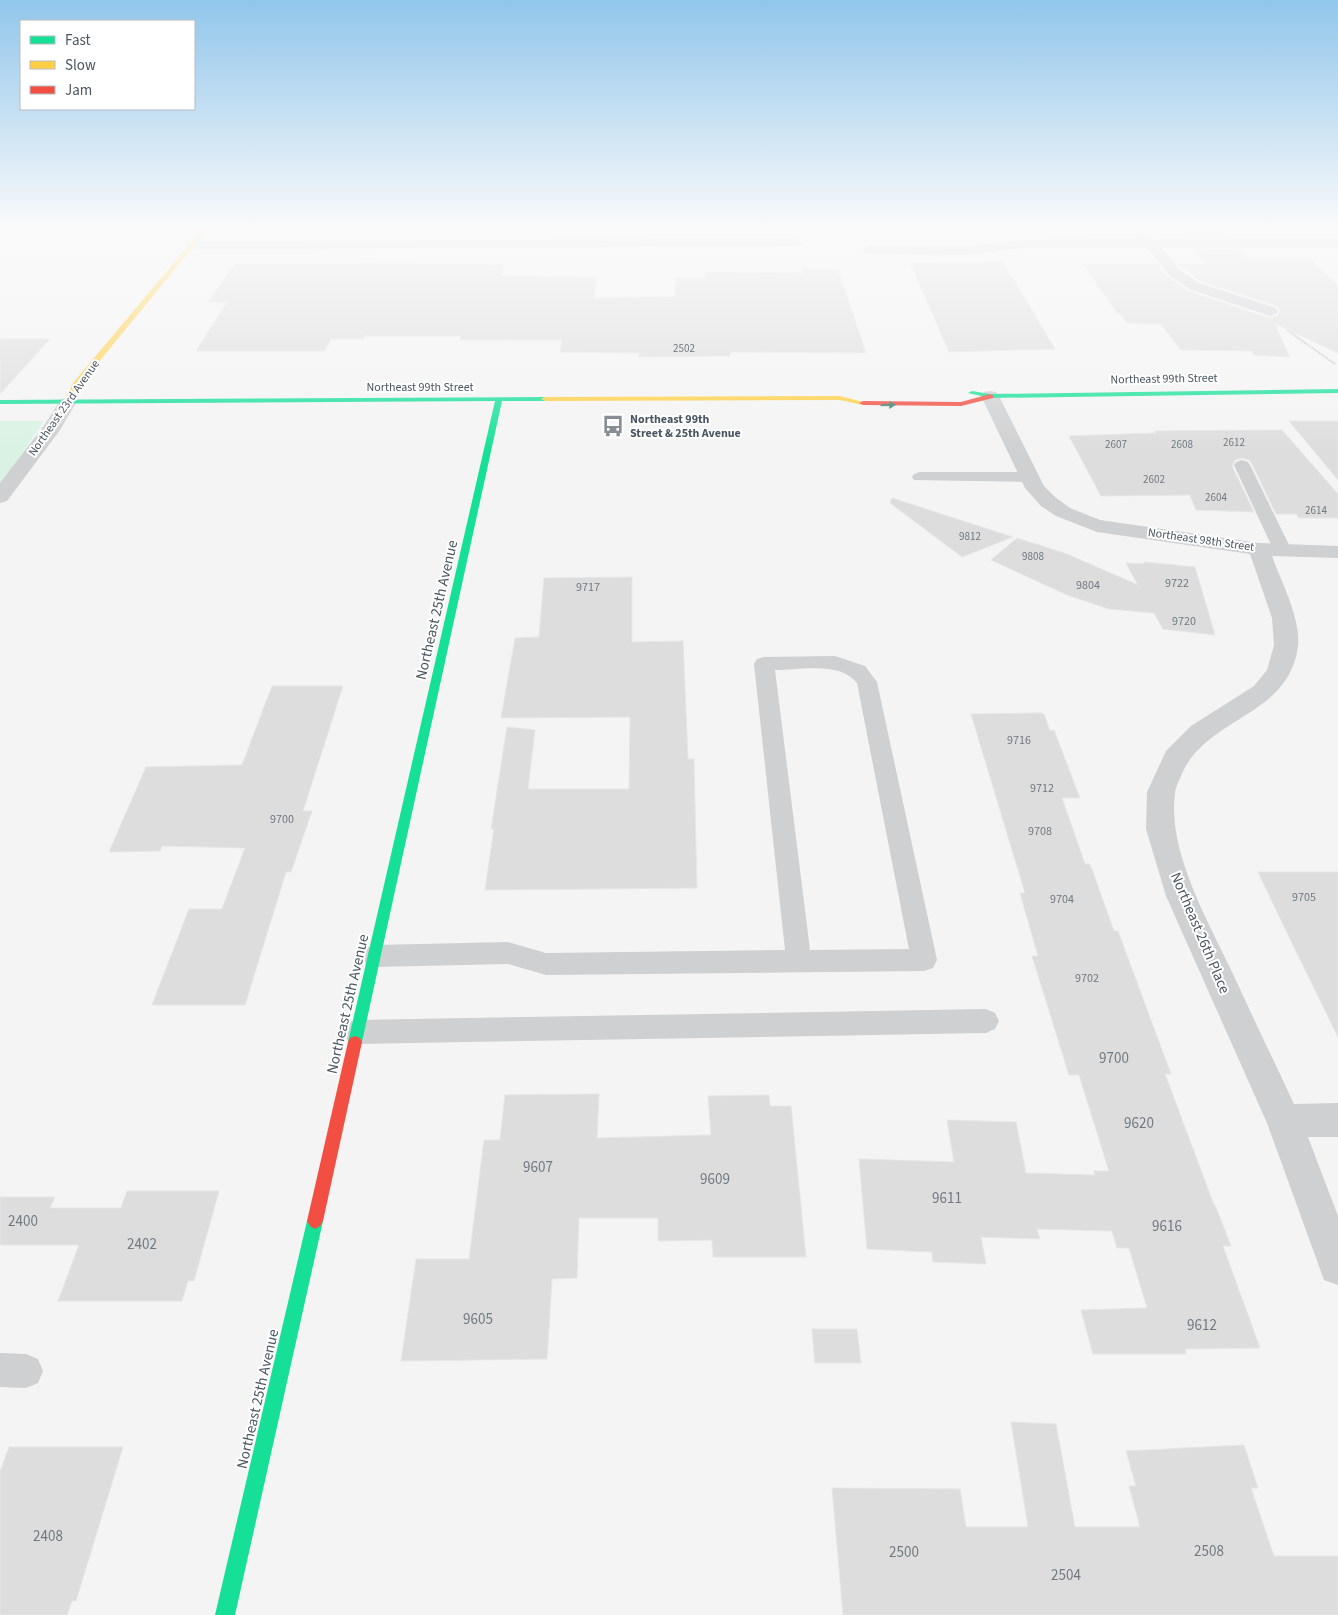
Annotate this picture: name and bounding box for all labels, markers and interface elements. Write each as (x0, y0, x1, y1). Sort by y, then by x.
legend (20, 20, 195, 110)
text: Fast (65, 30, 91, 51)
text: Slow (65, 55, 96, 76)
text: Jam (65, 80, 92, 101)
house number: 2502 (673, 341, 695, 356)
street label: Northeast 23rd Avenue (24, 356, 104, 460)
street label: Northeast 99th Street (1110, 370, 1218, 388)
street label: Northeast 99th Street (366, 379, 474, 396)
one-way arrow (880, 401, 896, 409)
place label: Northeast 99th Street & 25th Avenue (630, 411, 741, 442)
bus stop icon: Northeast 99th Street & 25th Avenue (600, 413, 626, 439)
house number: 2612 (1223, 435, 1245, 450)
house number: 2607 (1105, 437, 1127, 452)
house number: 2608 (1171, 437, 1193, 452)
house number: 2602 (1143, 472, 1165, 487)
house number: 2604 (1205, 490, 1227, 505)
house number: 2614 (1305, 503, 1327, 518)
street label: Northeast 98th Street (1147, 524, 1255, 556)
house number: 9812 (959, 529, 981, 544)
street label: Northeast 25th Avenue (411, 538, 463, 682)
house number: 9808 (1022, 549, 1044, 564)
house number: 9722 (1165, 575, 1189, 592)
house number: 9804 (1076, 577, 1100, 594)
house number: 9717 (576, 579, 600, 596)
house number: 9720 (1172, 613, 1196, 630)
house number: 9716 (1007, 732, 1031, 749)
house number: 9712 (1030, 780, 1054, 797)
house number: 9700 (270, 811, 294, 828)
house number: 9708 (1028, 823, 1052, 840)
street label: Northeast 26th Place (1165, 869, 1235, 997)
house number: 9705 (1292, 889, 1316, 906)
house number: 9704 (1050, 891, 1074, 908)
street label: Northeast 25th Avenue (322, 932, 374, 1076)
house number: 9702 (1075, 970, 1099, 987)
house number: 9700 (1099, 1048, 1129, 1069)
house number: 9620 (1124, 1113, 1154, 1134)
house number: 9607 (523, 1157, 553, 1178)
house number: 9609 (700, 1169, 730, 1190)
house number: 9611 (932, 1188, 962, 1209)
house number: 2400 (8, 1211, 38, 1232)
house number: 9616 (1152, 1216, 1182, 1237)
house number: 2402 (127, 1234, 157, 1255)
house number: 9605 (463, 1309, 493, 1330)
house number: 9612 (1187, 1315, 1217, 1336)
street label: Northeast 25th Avenue (232, 1327, 284, 1471)
house number: 2408 (33, 1526, 63, 1547)
house number: 2508 (1194, 1541, 1224, 1562)
house number: 2500 (889, 1542, 919, 1563)
house number: 2504 (1051, 1565, 1081, 1586)

